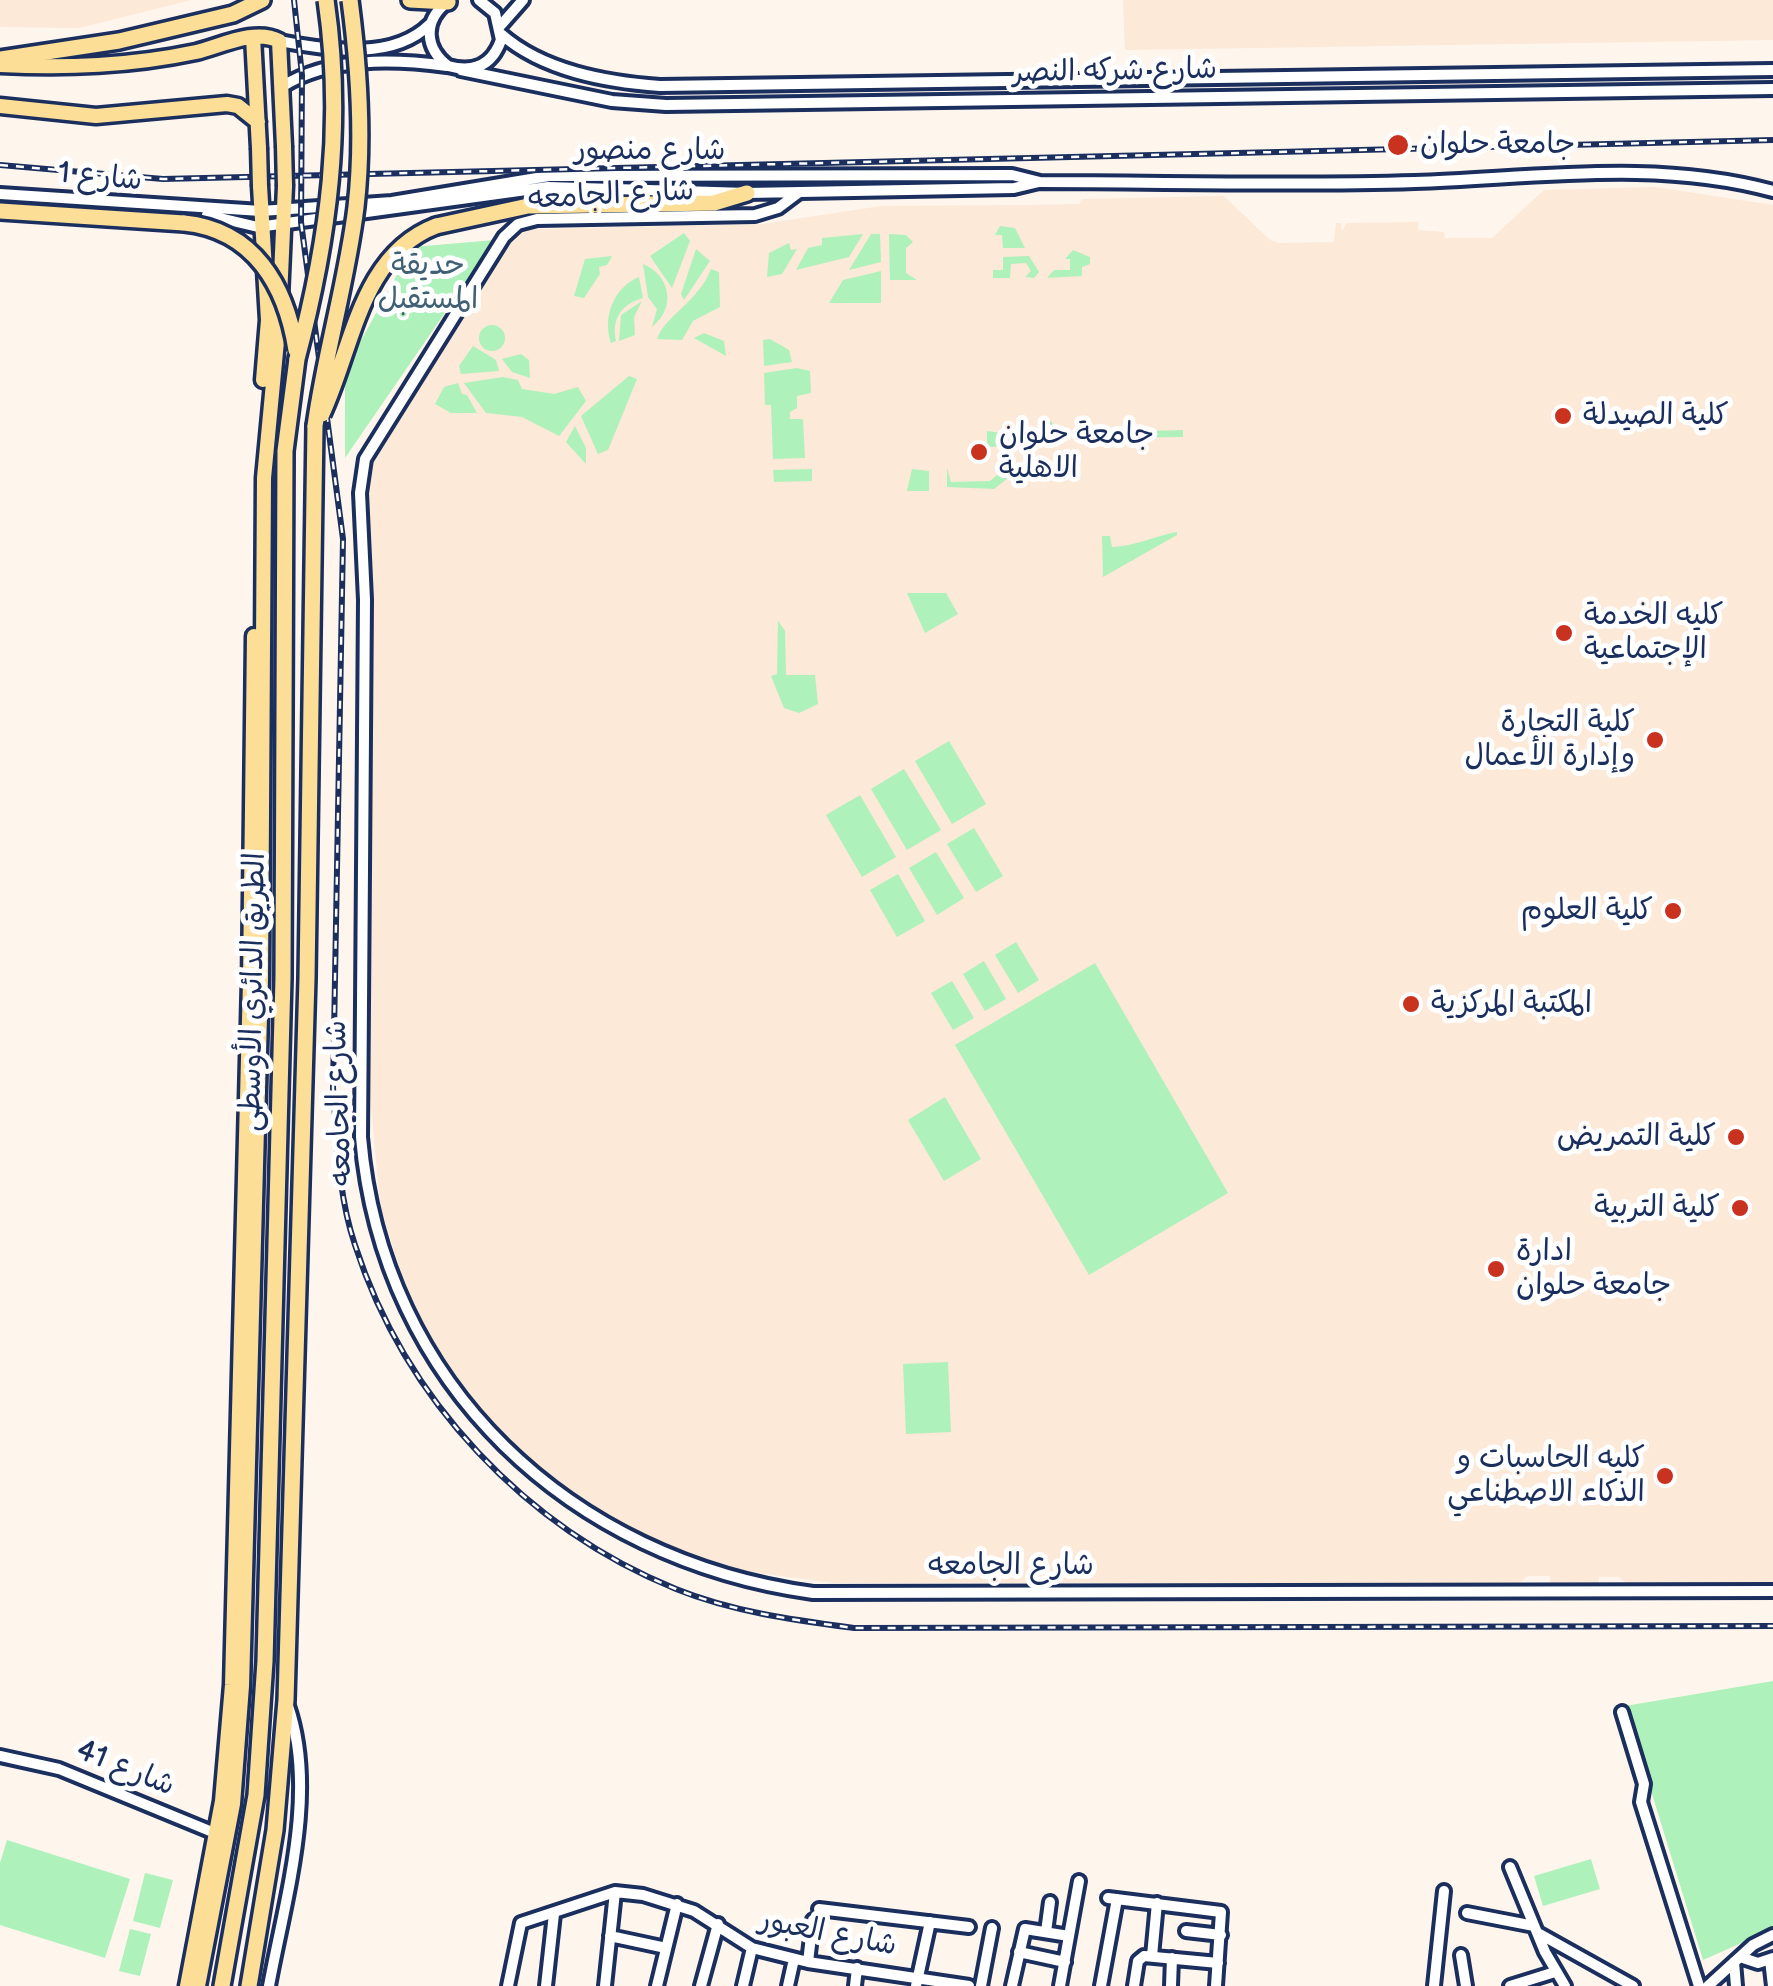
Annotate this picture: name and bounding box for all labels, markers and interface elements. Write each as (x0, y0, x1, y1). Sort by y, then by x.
street label: شارع شركه النصر (1013, 52, 1217, 92)
place label: جامعة حلوان (1420, 127, 1575, 163)
marker: جامعة حلوان (1385, 132, 1411, 158)
street label: شارع منصور (574, 133, 726, 169)
street label: شارع 1 (56, 156, 144, 200)
street label: شارع الجامعه (527, 174, 695, 218)
park label: حديقة المستقبل (378, 248, 478, 318)
place label: كلية الصيدلة (1583, 398, 1729, 434)
marker: كلية الصيدلة (1552, 405, 1574, 427)
place label: جامعة حلوان الاهلية (999, 417, 1154, 488)
marker: جامعة حلوان الاهلية (968, 441, 990, 463)
place label: كليه الخدمة الإجتماعية (1584, 598, 1723, 668)
marker: كليه الخدمة الإجتماعية (1553, 622, 1575, 644)
place label: كلية التجارة وإدارة الأعمال (1465, 705, 1635, 776)
marker: كلية التجارة وإدارة الأعمال (1644, 729, 1666, 751)
street label: الطريق الدائري الأوسطى (234, 852, 274, 1132)
place label: كلية العلوم (1521, 893, 1653, 929)
marker: كلية العلوم (1662, 900, 1684, 922)
place label: المكتبة المركزية (1431, 986, 1592, 1022)
marker: المكتبة المركزية (1400, 993, 1422, 1015)
street label: شارع الجامعه (319, 1019, 361, 1187)
place label: كلية التمريض (1557, 1119, 1716, 1155)
marker: كلية التمريض (1725, 1126, 1747, 1148)
place label: كلية التربية (1594, 1190, 1720, 1226)
marker: كلية التربية (1729, 1197, 1751, 1219)
place label: ادارة جامعة حلوان (1516, 1234, 1671, 1304)
marker: ادارة جامعة حلوان (1485, 1258, 1507, 1280)
place label: كليه الحاسبات و الذكاء الاصطناعي (1447, 1441, 1645, 1512)
marker: كليه الحاسبات و الذكاء الاصطناعي (1654, 1465, 1676, 1487)
street label: شارع الجامعه (928, 1548, 1094, 1584)
street label: شارع 41 (71, 1733, 179, 1805)
street label: شارع العبور (756, 1903, 900, 1965)

